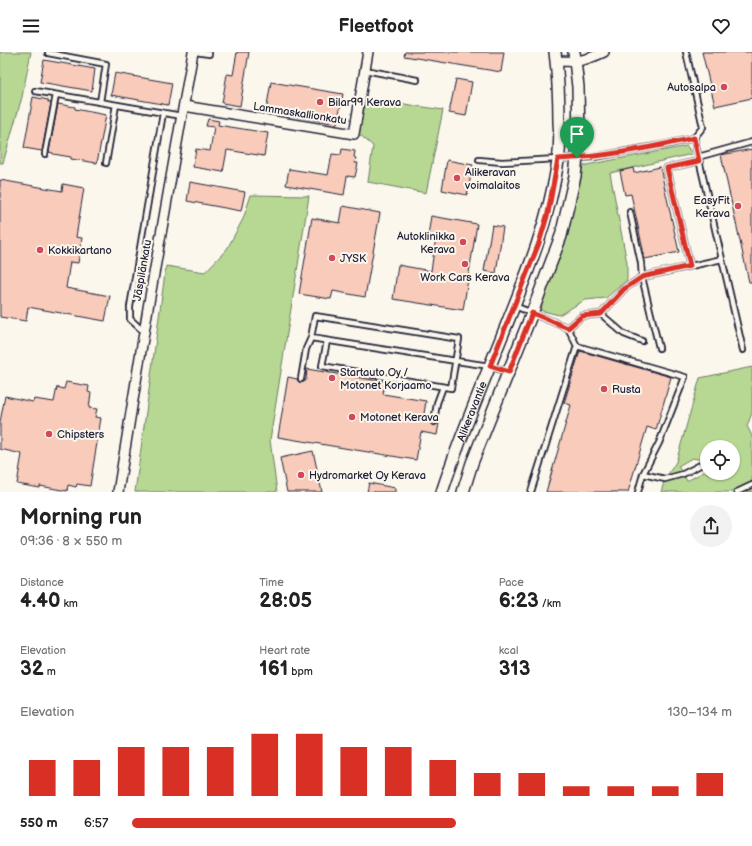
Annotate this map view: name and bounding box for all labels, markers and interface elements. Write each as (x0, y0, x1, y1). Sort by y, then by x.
icon: menu (20, 15, 42, 37)
icon: heart (710, 15, 732, 37)
text: Fleetfoot (339, 16, 413, 37)
place label: Autosalpa (667, 81, 716, 94)
marker: Autosalpa (719, 82, 729, 92)
place label: Bilar99 Kerava (328, 96, 401, 109)
marker: Bilar99 Kerava (315, 97, 325, 107)
street label: Lammaskallionkatu (252, 100, 348, 127)
pin (560, 117, 594, 158)
icon: arrive (566, 123, 588, 145)
place label: Alikeravan voimalaitos (464, 166, 521, 192)
marker: Alikeravan voimalaitos (452, 173, 462, 183)
place label: EasyFit Kerava (694, 194, 731, 220)
marker: EasyFit Kerava (733, 201, 743, 211)
place label: Autoklinikka Kerava (397, 230, 455, 256)
marker: Autoklinikka Kerava (458, 237, 468, 247)
street label: Jäspilänkatu (131, 239, 154, 302)
place label: Kokkikartano (48, 244, 112, 257)
marker: Kokkikartano (35, 245, 45, 255)
place label: JYSK (340, 252, 367, 265)
marker: JYSK (327, 253, 337, 263)
marker: Work Cars Kerava (460, 259, 470, 269)
place label: Work Cars Kerava (420, 271, 510, 284)
place label: Startauto Oy / Motonet Korjaamo (340, 366, 432, 392)
marker: Startauto Oy / Motonet Korjaamo (327, 373, 337, 383)
street label: Alikeravantie (454, 379, 490, 443)
place label: Rusta (612, 383, 641, 396)
marker: Rusta (599, 384, 609, 394)
place label: Motonet Kerava (360, 411, 439, 424)
marker: Motonet Kerava (347, 412, 357, 422)
place label: Chipsters (57, 428, 105, 441)
marker: Chipsters (44, 429, 54, 439)
map controls (700, 440, 740, 480)
button: locate (700, 440, 740, 480)
place label: Hydromarket Oy Kerava (309, 469, 426, 482)
marker: Hydromarket Oy Kerava (296, 470, 306, 480)
text: Morning run (20, 504, 142, 531)
button: share (690, 505, 732, 547)
text: 09:36 · 8 × 550 m (20, 533, 122, 549)
text: Distance (20, 576, 64, 589)
text: Time (259, 576, 284, 589)
text: Pace (499, 576, 524, 589)
text: 4.40 (20, 589, 60, 613)
text: 28:05 (259, 589, 312, 613)
text: 6:23 (499, 589, 539, 613)
text: km (60, 597, 78, 610)
text: /km (539, 597, 561, 610)
text: Elevation (20, 644, 66, 657)
text: Heart rate (259, 644, 310, 657)
text: kcal (499, 644, 518, 657)
text: 32 (20, 657, 44, 681)
text: 161 (259, 657, 288, 681)
text: 313 (499, 657, 530, 681)
text: m (44, 665, 56, 678)
text: bpm (288, 665, 313, 678)
text: Elevation (20, 704, 74, 720)
text: 130–134 m (668, 704, 732, 720)
text: 550 m (20, 815, 58, 831)
text: 6:57 (84, 815, 108, 831)

